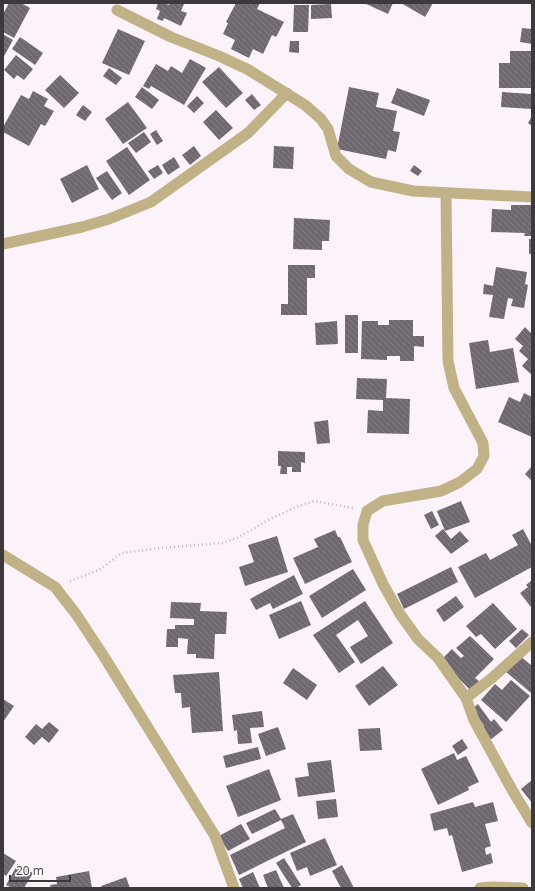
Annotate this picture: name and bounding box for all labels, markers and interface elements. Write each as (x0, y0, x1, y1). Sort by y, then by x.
scale bar (10, 857, 70, 883)
text: 20 m (16, 862, 44, 879)

